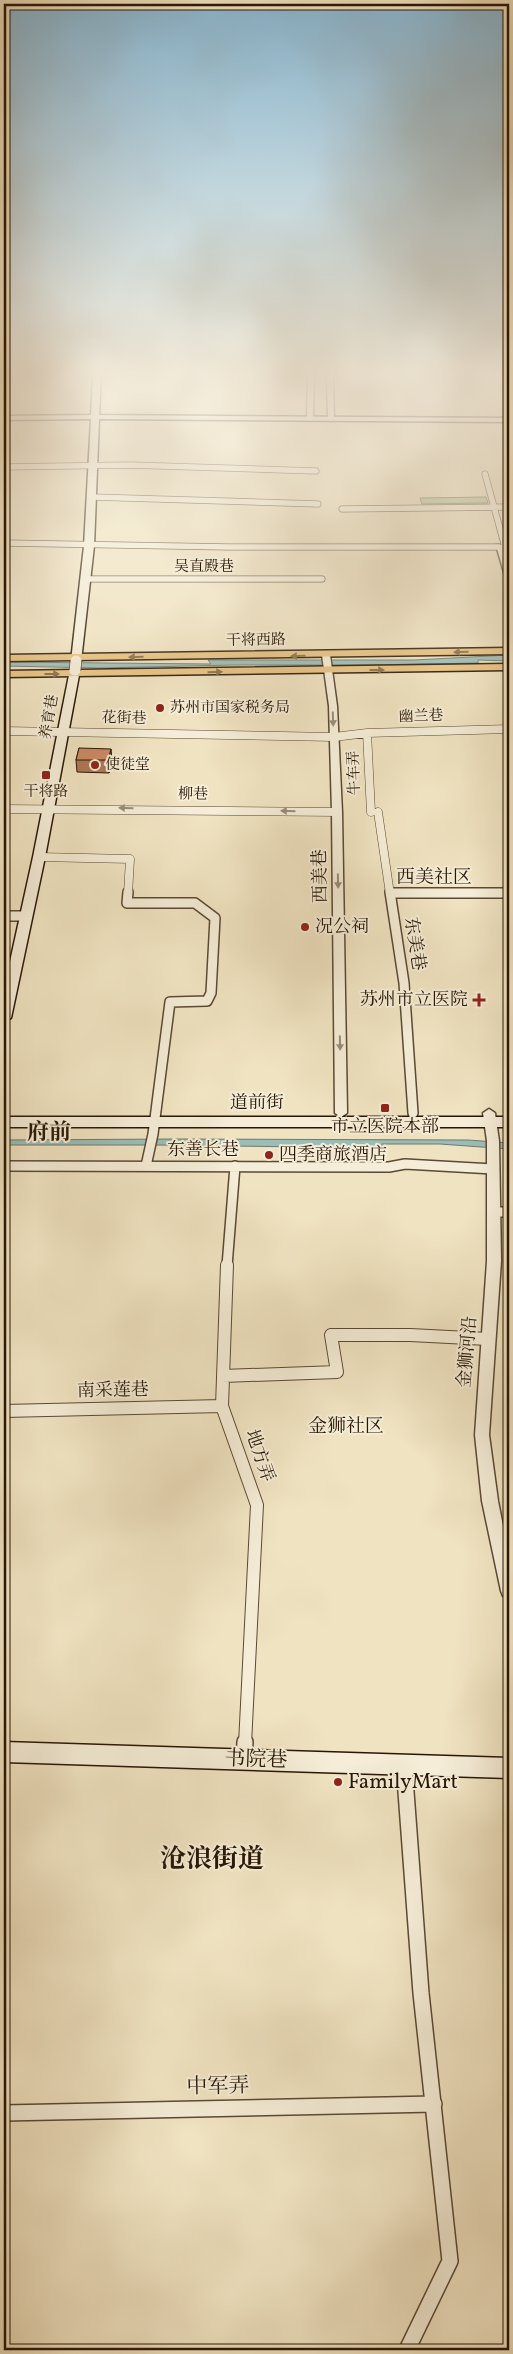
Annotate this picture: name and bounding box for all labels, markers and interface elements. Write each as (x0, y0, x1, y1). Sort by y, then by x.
street label: 吴直殿巷 (174, 557, 234, 578)
street label: 干将西路 (226, 630, 286, 652)
one-way arrow (452, 649, 468, 657)
one-way arrow (290, 652, 306, 660)
one-way arrow (127, 653, 143, 661)
one-way arrow (370, 666, 386, 674)
one-way arrow (207, 668, 223, 676)
one-way arrow (45, 670, 61, 678)
street label: 养育巷 (36, 693, 64, 741)
place label: 苏州市国家税务局 (170, 698, 290, 719)
marker: 苏州市国家税务局 (154, 702, 166, 714)
street label: 幽兰巷 (398, 706, 444, 728)
street label: 花街巷 (101, 708, 147, 730)
one-way arrow (329, 711, 337, 727)
street label: 牛车弄 (344, 750, 366, 796)
place label: 使徒堂 (105, 755, 150, 776)
marker: 使徒堂 (89, 759, 101, 771)
marker: 干将路 (40, 769, 52, 781)
place label: 干将路 (23, 782, 69, 803)
street label: 柳巷 (178, 784, 208, 806)
one-way arrow (117, 804, 133, 812)
one-way arrow (280, 806, 296, 814)
street label: 西美巷 (308, 849, 334, 903)
district label: 西美社区 (396, 865, 472, 891)
one-way arrow (334, 873, 342, 889)
place label: 况公祠 (315, 915, 369, 940)
street label: 东美巷 (397, 915, 431, 973)
marker: 况公祠 (299, 921, 311, 933)
place label: 苏州市立医院 (360, 988, 468, 1013)
marker: 苏州市立医院 (472, 993, 486, 1007)
one-way arrow (336, 1036, 344, 1052)
street label: 道前街 (230, 1091, 284, 1116)
marker: 市立医院本部 (379, 1102, 391, 1114)
place label: 市立医院本部 (331, 1115, 439, 1140)
district label: 府前 (27, 1118, 71, 1149)
street label: 东善长巷 (167, 1138, 239, 1163)
place label: 四季商旅酒店 (279, 1143, 387, 1168)
marker: 四季商旅酒店 (263, 1149, 275, 1161)
street label: 金狮河沿 (452, 1315, 484, 1389)
street label: 南采莲巷 (77, 1378, 149, 1404)
district label: 金狮社区 (308, 1414, 384, 1440)
street label: 地方弄 (238, 1426, 280, 1486)
street label: 书院巷 (224, 1744, 288, 1776)
place label: FamilyMart (348, 1768, 458, 1797)
marker: FamilyMart (332, 1776, 344, 1788)
district label: 沧浪街道 (160, 1842, 264, 1878)
street label: 中军弄 (186, 2072, 250, 2102)

